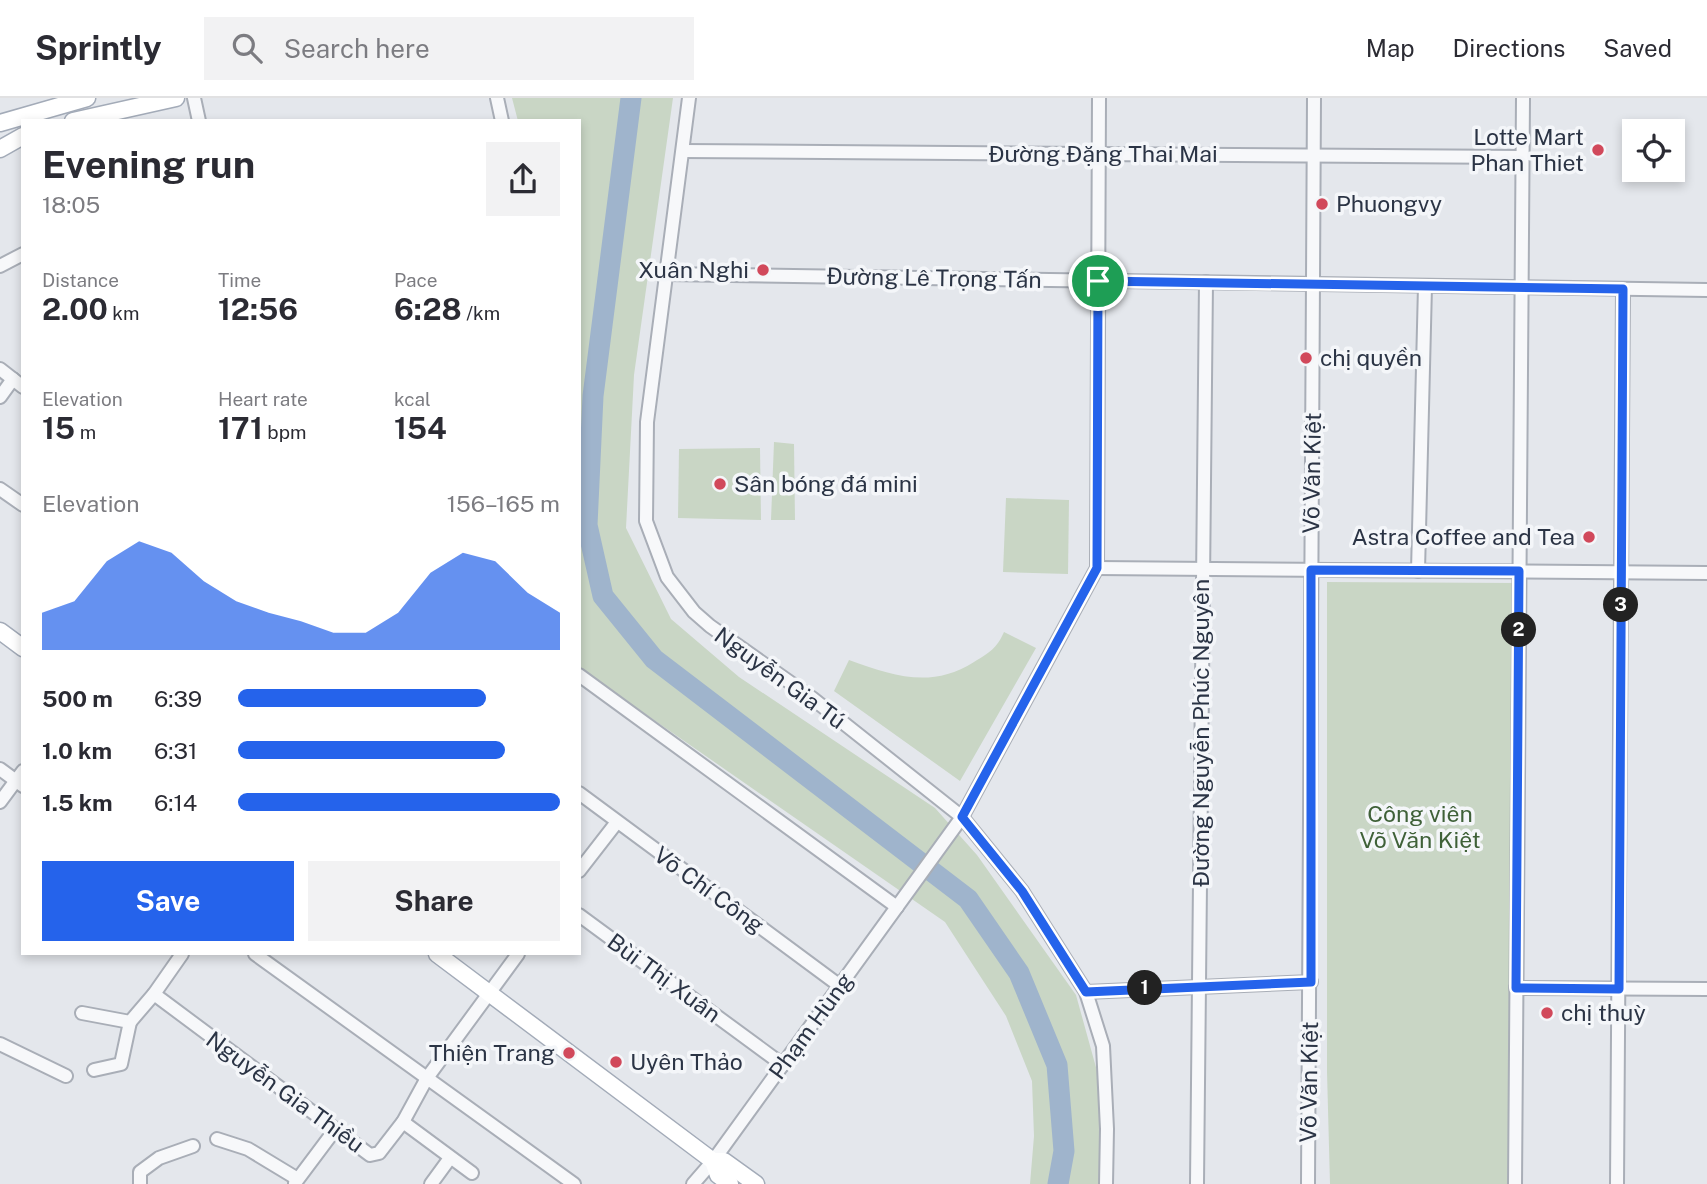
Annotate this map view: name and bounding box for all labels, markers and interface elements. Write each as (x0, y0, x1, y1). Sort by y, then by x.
search box (204, 17, 694, 80)
text: Sprintly (35, 29, 162, 67)
icon: search (228, 29, 266, 67)
text: Search here (284, 33, 430, 64)
text: Map (1366, 34, 1415, 62)
text: Directions (1453, 34, 1565, 62)
text: Saved (1603, 34, 1672, 62)
map controls (1622, 119, 1685, 182)
button: locate (1622, 119, 1685, 182)
place label: Lotte Mart Phan Thiet (1471, 123, 1584, 176)
street label: Đường Đặng Thai Mai (988, 140, 1218, 167)
text: Evening run (42, 142, 255, 187)
button: share (486, 142, 560, 216)
marker: Lotte Mart Phan Thiet (1590, 142, 1606, 158)
place label: Phuongvy (1336, 190, 1442, 217)
text: 18:05 (42, 191, 100, 218)
marker: Phuongvy (1314, 196, 1330, 212)
pin (1068, 251, 1128, 311)
place label: Xuân Nghi (638, 256, 749, 283)
marker: Xuân Nghi (755, 262, 771, 278)
street label: Đường Lê Trọng Tấn (826, 262, 1042, 293)
icon: arrive (1079, 262, 1117, 300)
text: Distance (42, 269, 119, 291)
text: Time (218, 269, 261, 291)
text: Pace (394, 269, 437, 291)
text: 2.00 (42, 291, 108, 327)
text: 12:56 (218, 291, 298, 327)
text: 6:28 (394, 291, 462, 327)
text: km (108, 302, 139, 324)
text: /km (462, 302, 500, 324)
place label: chị quyền (1320, 344, 1422, 371)
marker: chị quyền (1298, 350, 1314, 366)
text: Elevation (42, 388, 123, 410)
text: Heart rate (218, 388, 308, 410)
text: kcal (394, 388, 431, 410)
text: 15 (42, 410, 75, 446)
text: 171 (218, 410, 263, 446)
text: 154 (394, 410, 447, 446)
street label: Võ Văn Kiệt (1297, 412, 1326, 534)
text: m (75, 421, 96, 443)
text: bpm (263, 421, 306, 443)
place label: Sân bóng đá mini (734, 470, 918, 497)
marker: Sân bóng đá mini (712, 476, 728, 492)
text: Elevation (42, 490, 140, 517)
text: 156–165 m (447, 490, 560, 517)
place label: Astra Coffee and Tea (1352, 523, 1575, 550)
marker: Astra Coffee and Tea (1581, 529, 1597, 545)
street label: Đường Nguyễn Phúc Nguyên (1187, 579, 1214, 887)
pin: 3 (1604, 588, 1638, 622)
text: 3 (1614, 593, 1627, 615)
pin: 2 (1502, 612, 1536, 648)
text: 2 (1512, 618, 1525, 640)
street label: Nguyễn Gia Tú (710, 621, 851, 734)
text: 500 m (42, 685, 113, 712)
text: 6:39 (154, 685, 202, 712)
text: 1.0 km (42, 737, 112, 764)
text: 6:31 (154, 737, 197, 764)
text: 1.5 km (42, 789, 113, 816)
text: 6:14 (154, 789, 197, 816)
park label: Công viên Võ Văn Kiệt (1359, 800, 1481, 853)
street label: Võ Chí Công (649, 841, 770, 939)
button: Save (42, 861, 294, 941)
button: Share (308, 861, 560, 941)
street label: Bùi Thị Xuân (603, 928, 726, 1028)
street label: Phạm Hùng (763, 967, 858, 1084)
pin: 1 (1128, 970, 1162, 1006)
text: 1 (1140, 976, 1149, 998)
place label: chị thuỳ (1561, 999, 1646, 1026)
marker: chị thuỳ (1539, 1005, 1555, 1021)
street label: Võ Văn Kiệt (1294, 1021, 1323, 1143)
street label: Nguyễn Gia Thiều (201, 1025, 369, 1158)
place label: Thiện Trang (429, 1039, 555, 1066)
marker: Thiện Trang (561, 1045, 577, 1061)
place label: Uyên Thảo (630, 1048, 743, 1075)
marker: Uyên Thảo (608, 1054, 624, 1070)

